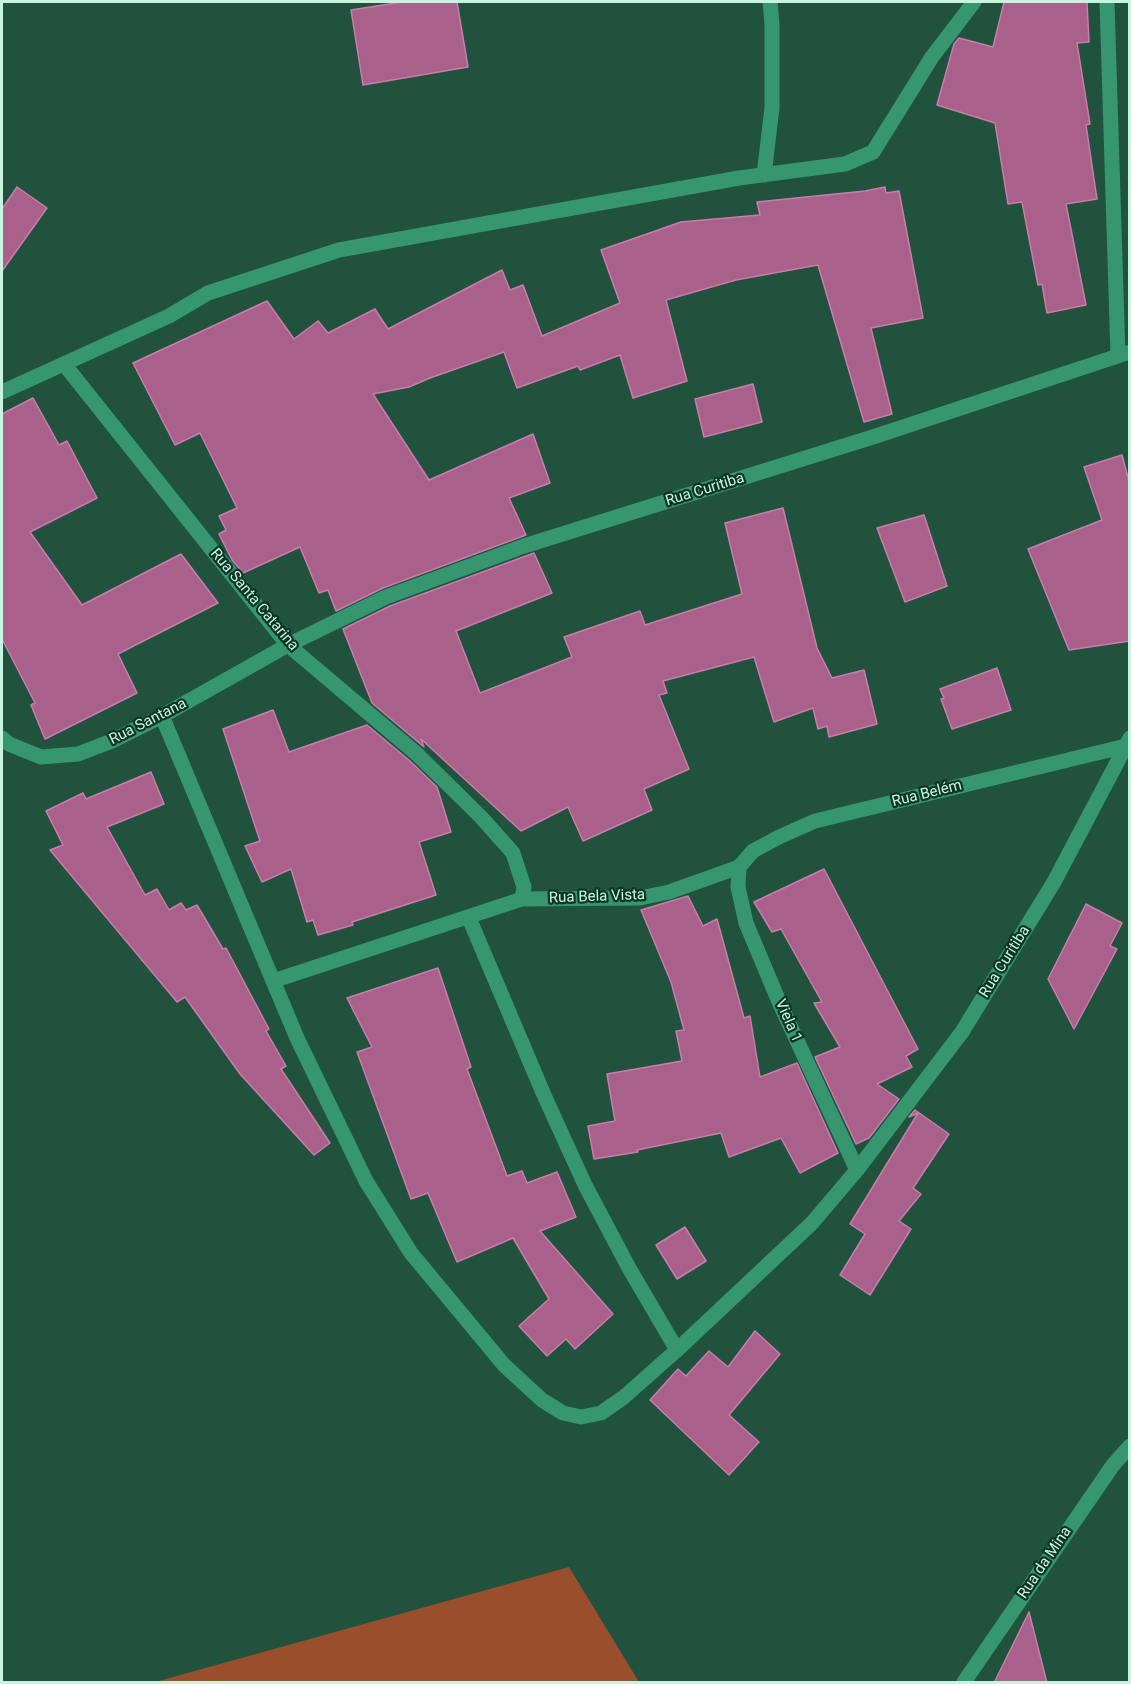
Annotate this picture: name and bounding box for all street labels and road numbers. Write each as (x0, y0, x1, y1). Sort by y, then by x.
street label: Rua Curitiba (663, 470, 747, 510)
street label: Rua Santa Catarina (206, 545, 302, 655)
street label: Rua Santana (106, 695, 190, 749)
street label: Rua Belém (890, 777, 964, 811)
street label: Rua Bela Vista (549, 886, 645, 908)
street label: Rua Curitiba (976, 923, 1034, 1001)
street label: Viela 1 (771, 997, 805, 1045)
street label: Rua da Mina (1014, 1524, 1076, 1602)

